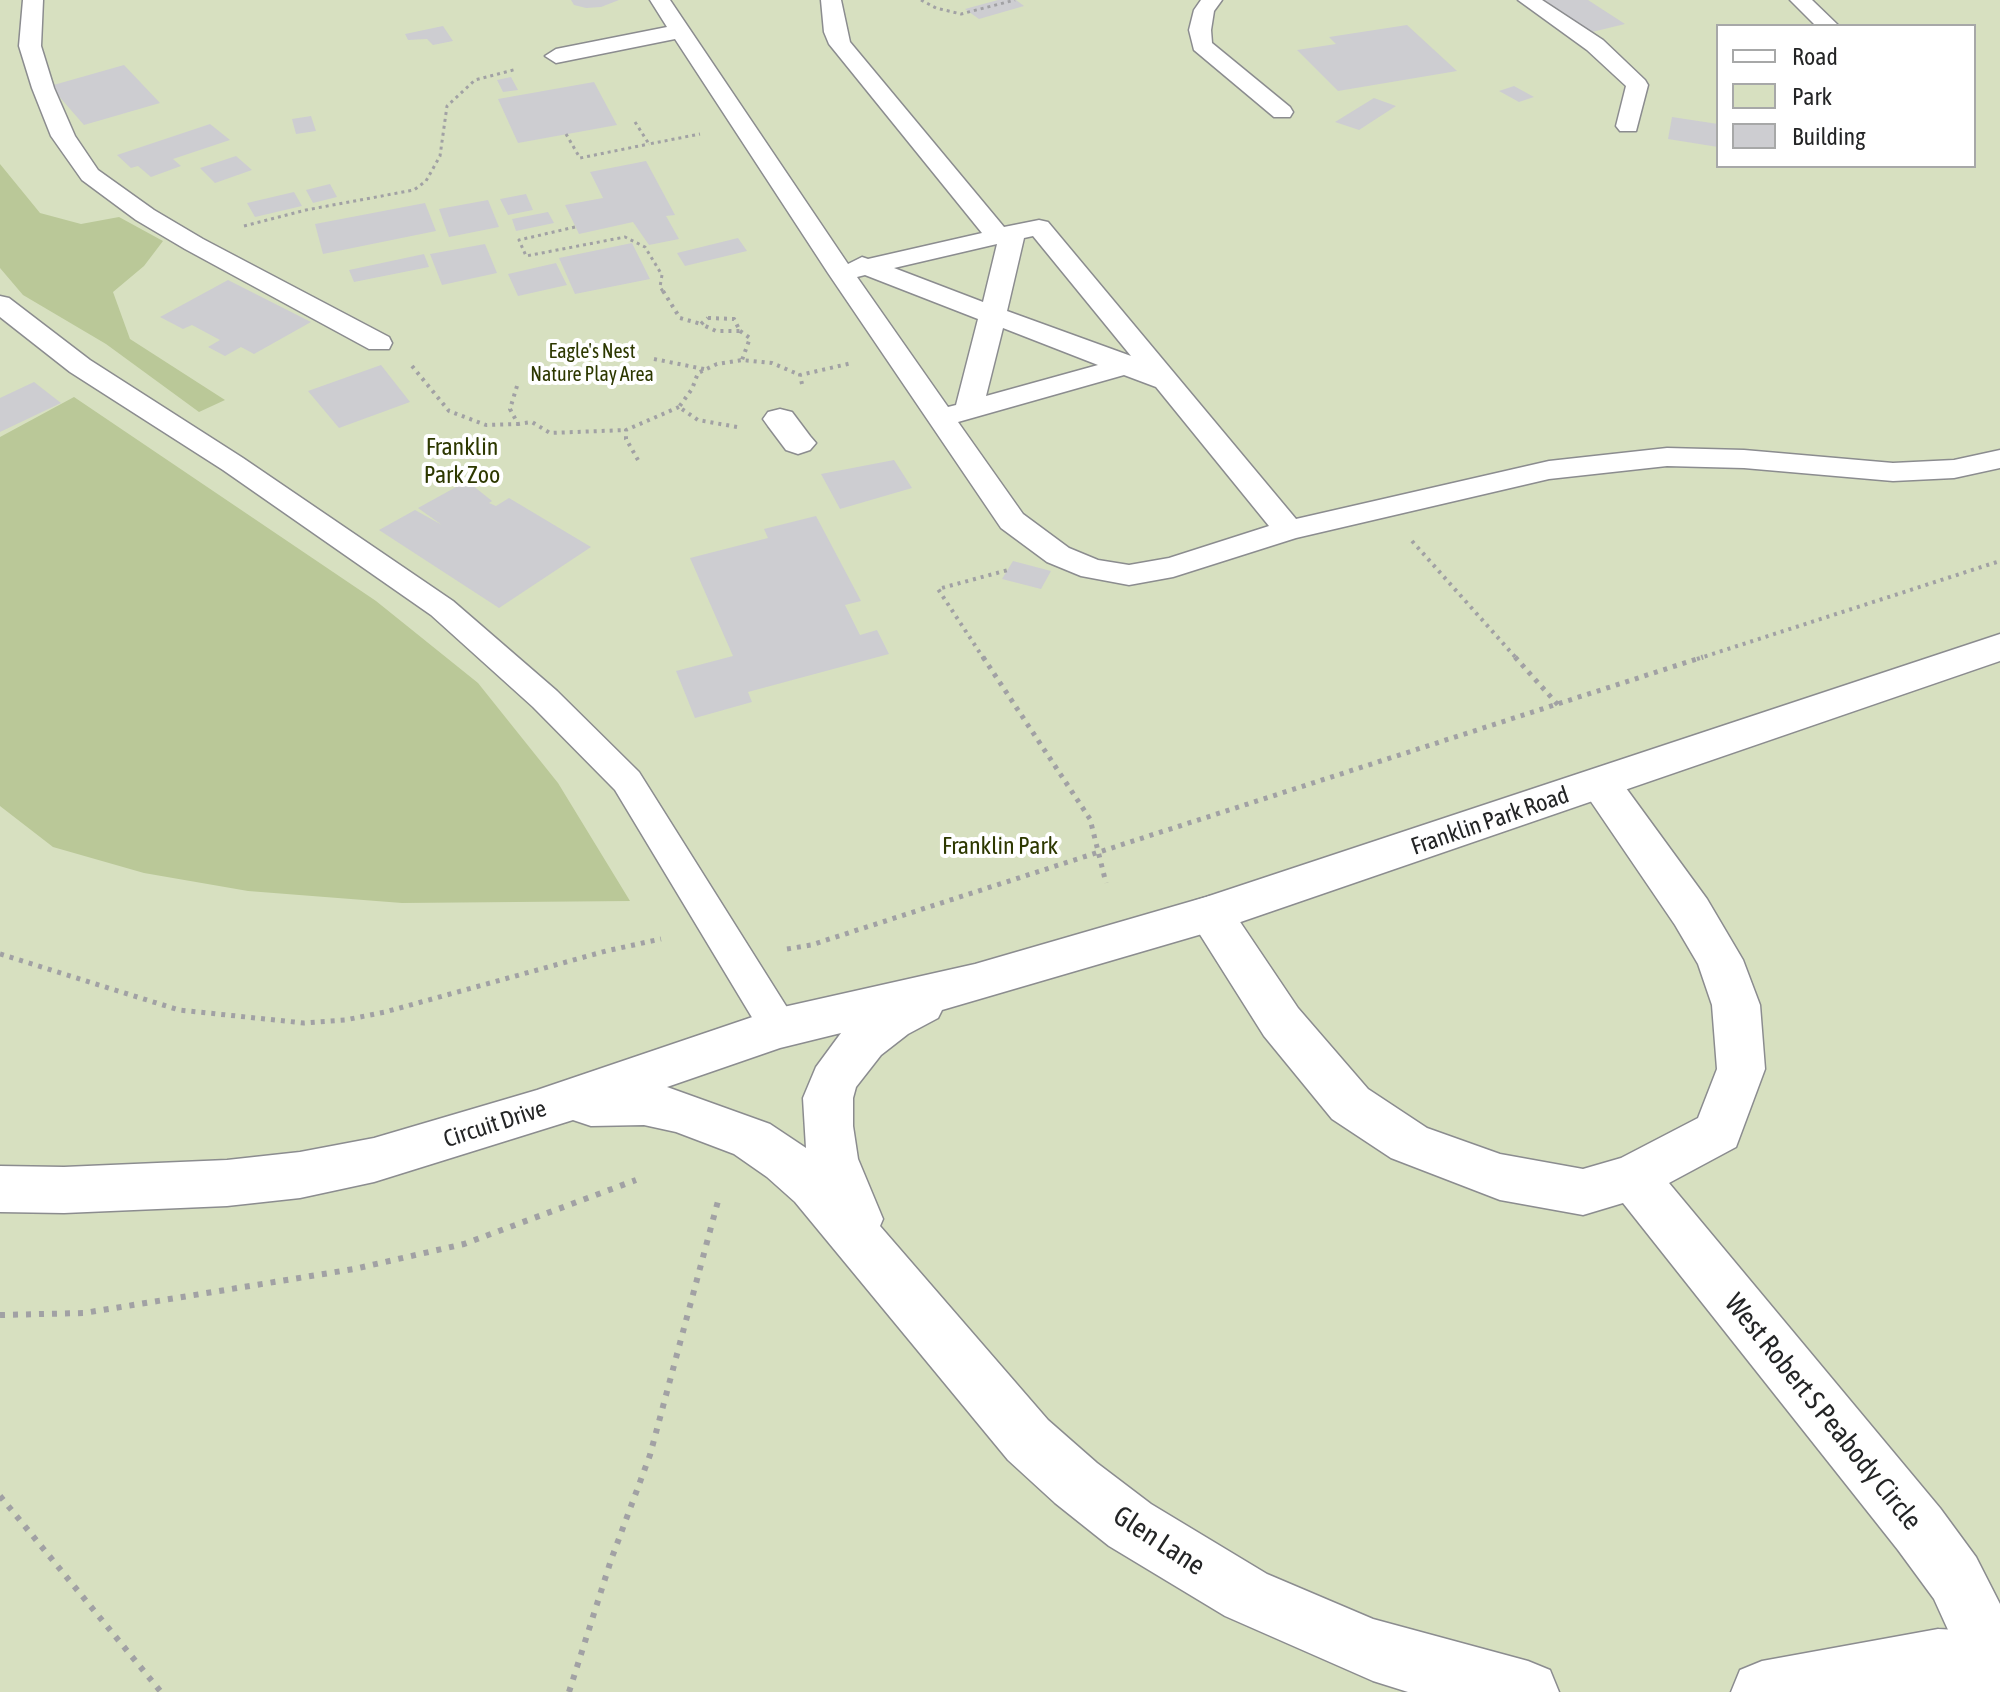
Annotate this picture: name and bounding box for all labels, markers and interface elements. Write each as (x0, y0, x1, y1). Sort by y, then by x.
legend (1716, 24, 1976, 168)
text: Road (1792, 43, 1838, 70)
text: Park (1792, 83, 1832, 110)
text: Building (1792, 123, 1865, 150)
park label: Eagle's Nest Nature Play Area (530, 340, 654, 387)
park label: Franklin Park Zoo (424, 433, 500, 489)
street label: Franklin Park Road (1407, 781, 1573, 861)
park label: Franklin Park (942, 832, 1058, 860)
street label: Circuit Drive (440, 1094, 550, 1154)
street label: West Robert S Peabody Circle (1717, 1287, 1929, 1537)
street label: Glen Lane (1107, 1499, 1211, 1583)

